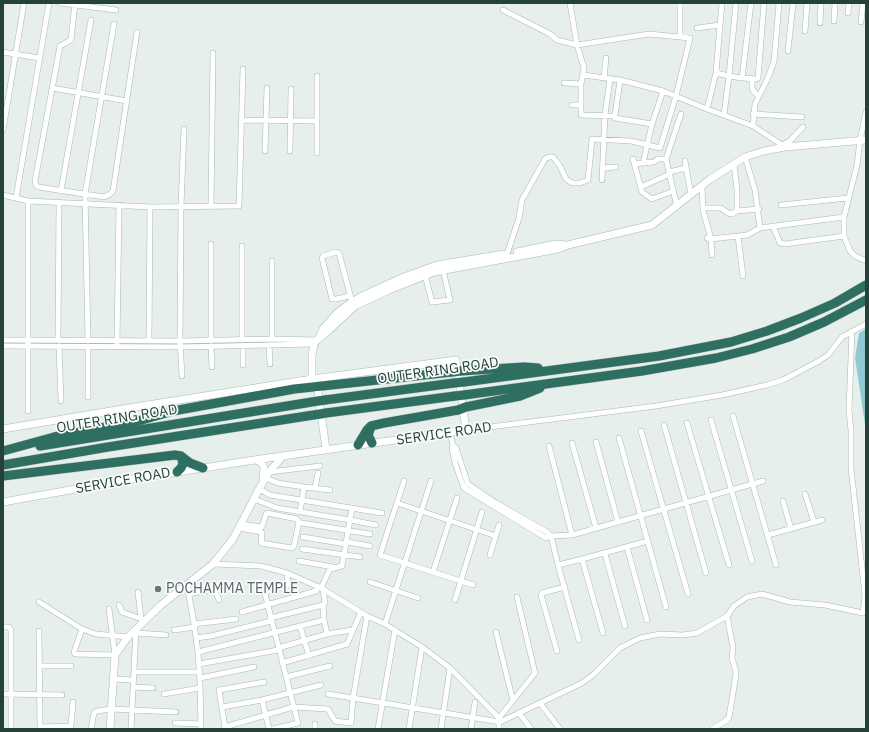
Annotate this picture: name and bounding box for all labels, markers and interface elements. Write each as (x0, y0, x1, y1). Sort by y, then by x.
street label: OUTER RING ROAD (376, 354, 500, 388)
street label: OUTER RING ROAD (55, 401, 179, 437)
street label: SERVICE ROAD (395, 419, 493, 449)
street label: SERVICE ROAD (74, 464, 172, 498)
place label: POCHAMMA TEMPLE (166, 581, 298, 597)
marker: POCHAMMA TEMPLE (153, 584, 163, 594)

